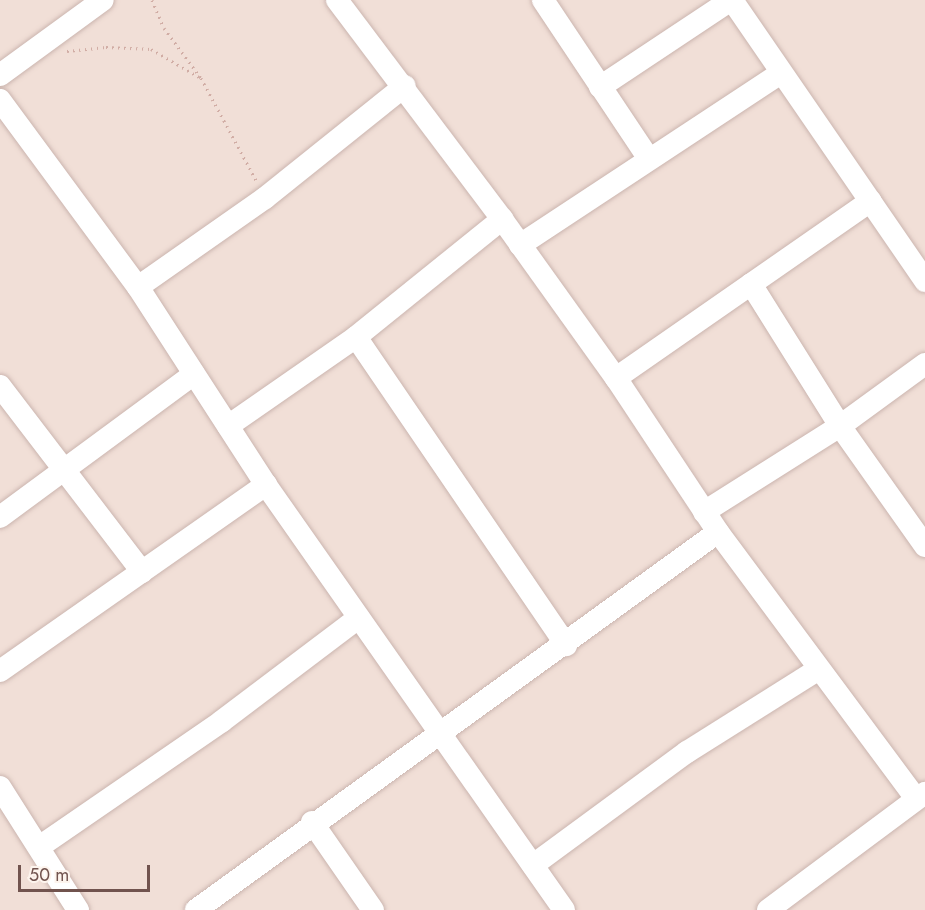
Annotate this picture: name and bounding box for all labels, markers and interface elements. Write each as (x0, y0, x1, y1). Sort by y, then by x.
scale bar (21, 853, 153, 891)
text: 50 m (29, 862, 69, 888)

